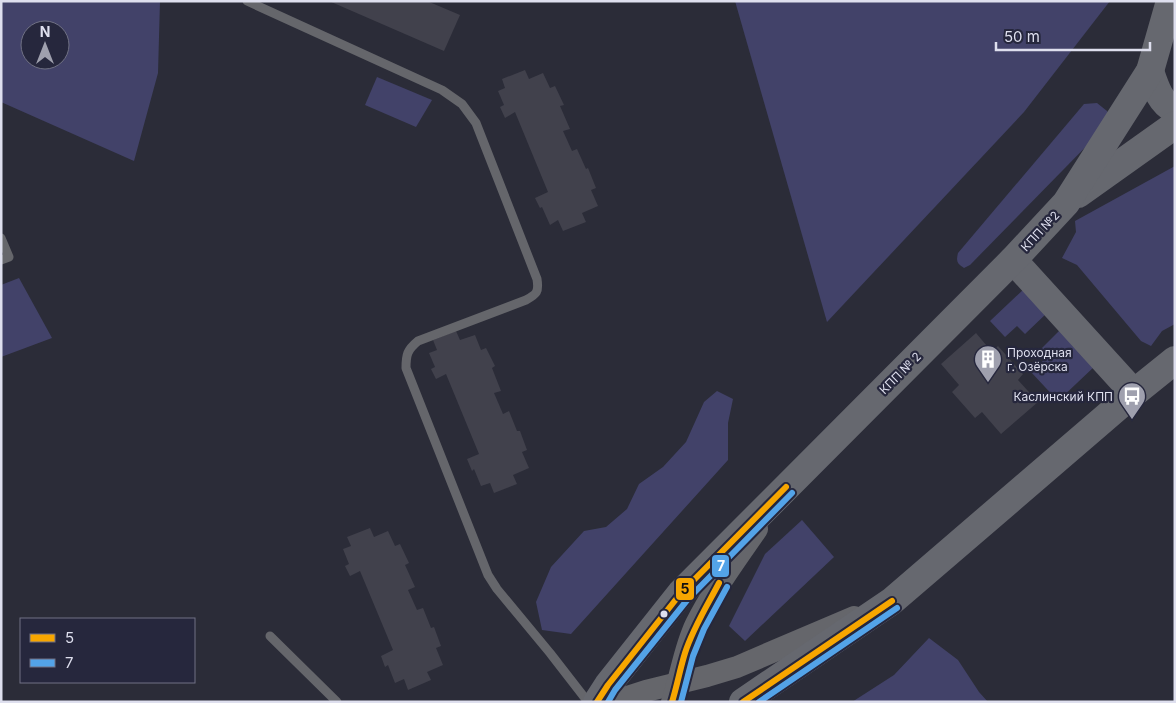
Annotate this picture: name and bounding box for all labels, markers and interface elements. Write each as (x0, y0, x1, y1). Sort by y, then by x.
north arrow (20, 20, 70, 70)
scale bar (996, 20, 1150, 52)
text: N (40, 23, 50, 40)
text: 50 m (1004, 27, 1040, 46)
street label: КПП №2 (1018, 208, 1062, 254)
building icon: Проходная г. Озёрска (973, 344, 1003, 383)
place label: Проходная г. Озёрска (1007, 345, 1072, 374)
street label: КПП № 2 (876, 349, 924, 397)
bus stop icon: Каслинский КПП (1117, 381, 1147, 420)
place label: Каслинский КПП (1013, 389, 1113, 404)
line badge: 7 (711, 554, 730, 578)
text: 7 (717, 557, 725, 574)
line badge: 5 (675, 577, 695, 601)
text: 5 (681, 580, 690, 597)
unlabelled marker (659, 609, 669, 619)
legend (20, 618, 195, 683)
text: 5 (65, 628, 74, 647)
text: 7 (65, 653, 74, 672)

